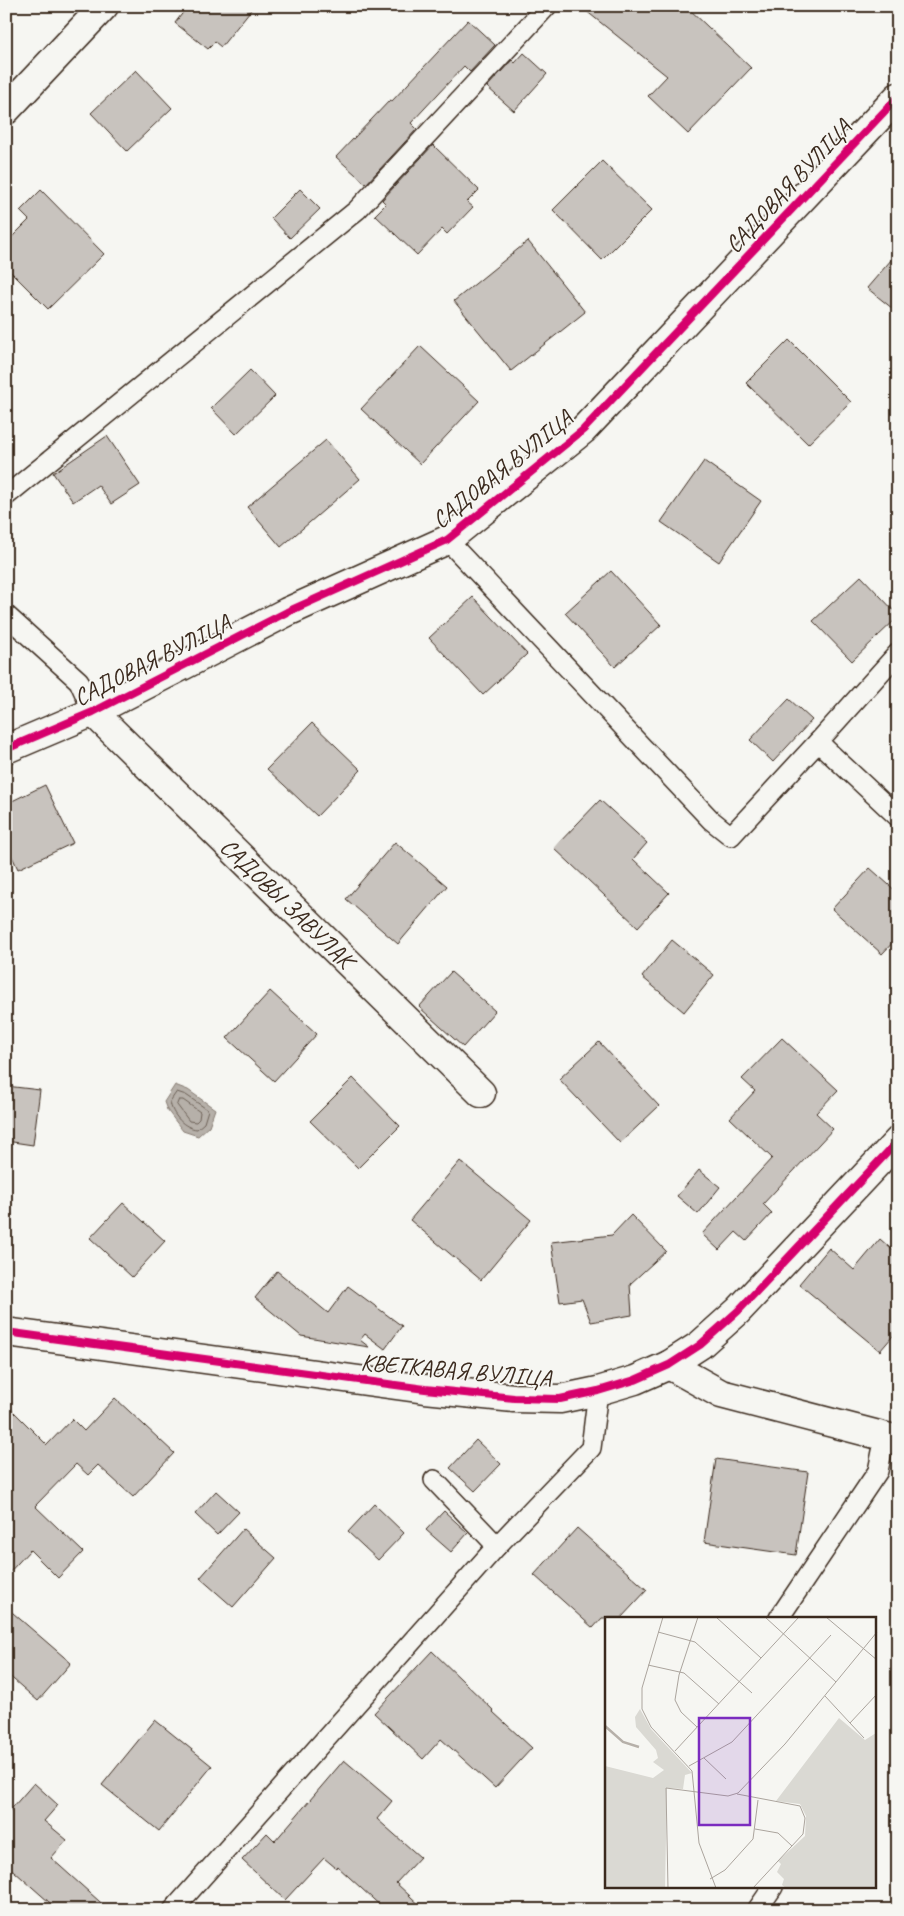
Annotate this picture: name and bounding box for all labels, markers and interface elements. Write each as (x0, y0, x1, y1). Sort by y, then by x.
street label: САДОВАЯ ВУЛІЦА (718, 112, 858, 259)
street label: САДОВАЯ ВУЛІЦА (426, 403, 579, 535)
street label: САДОВАЯ ВУЛІЦА (69, 607, 236, 712)
street label: САДОВЫ ЗАВУЛАК (214, 832, 364, 978)
street label: КВЕТКАВАЯ ВУЛІЦА (360, 1347, 553, 1393)
inset map (605, 1617, 876, 1888)

